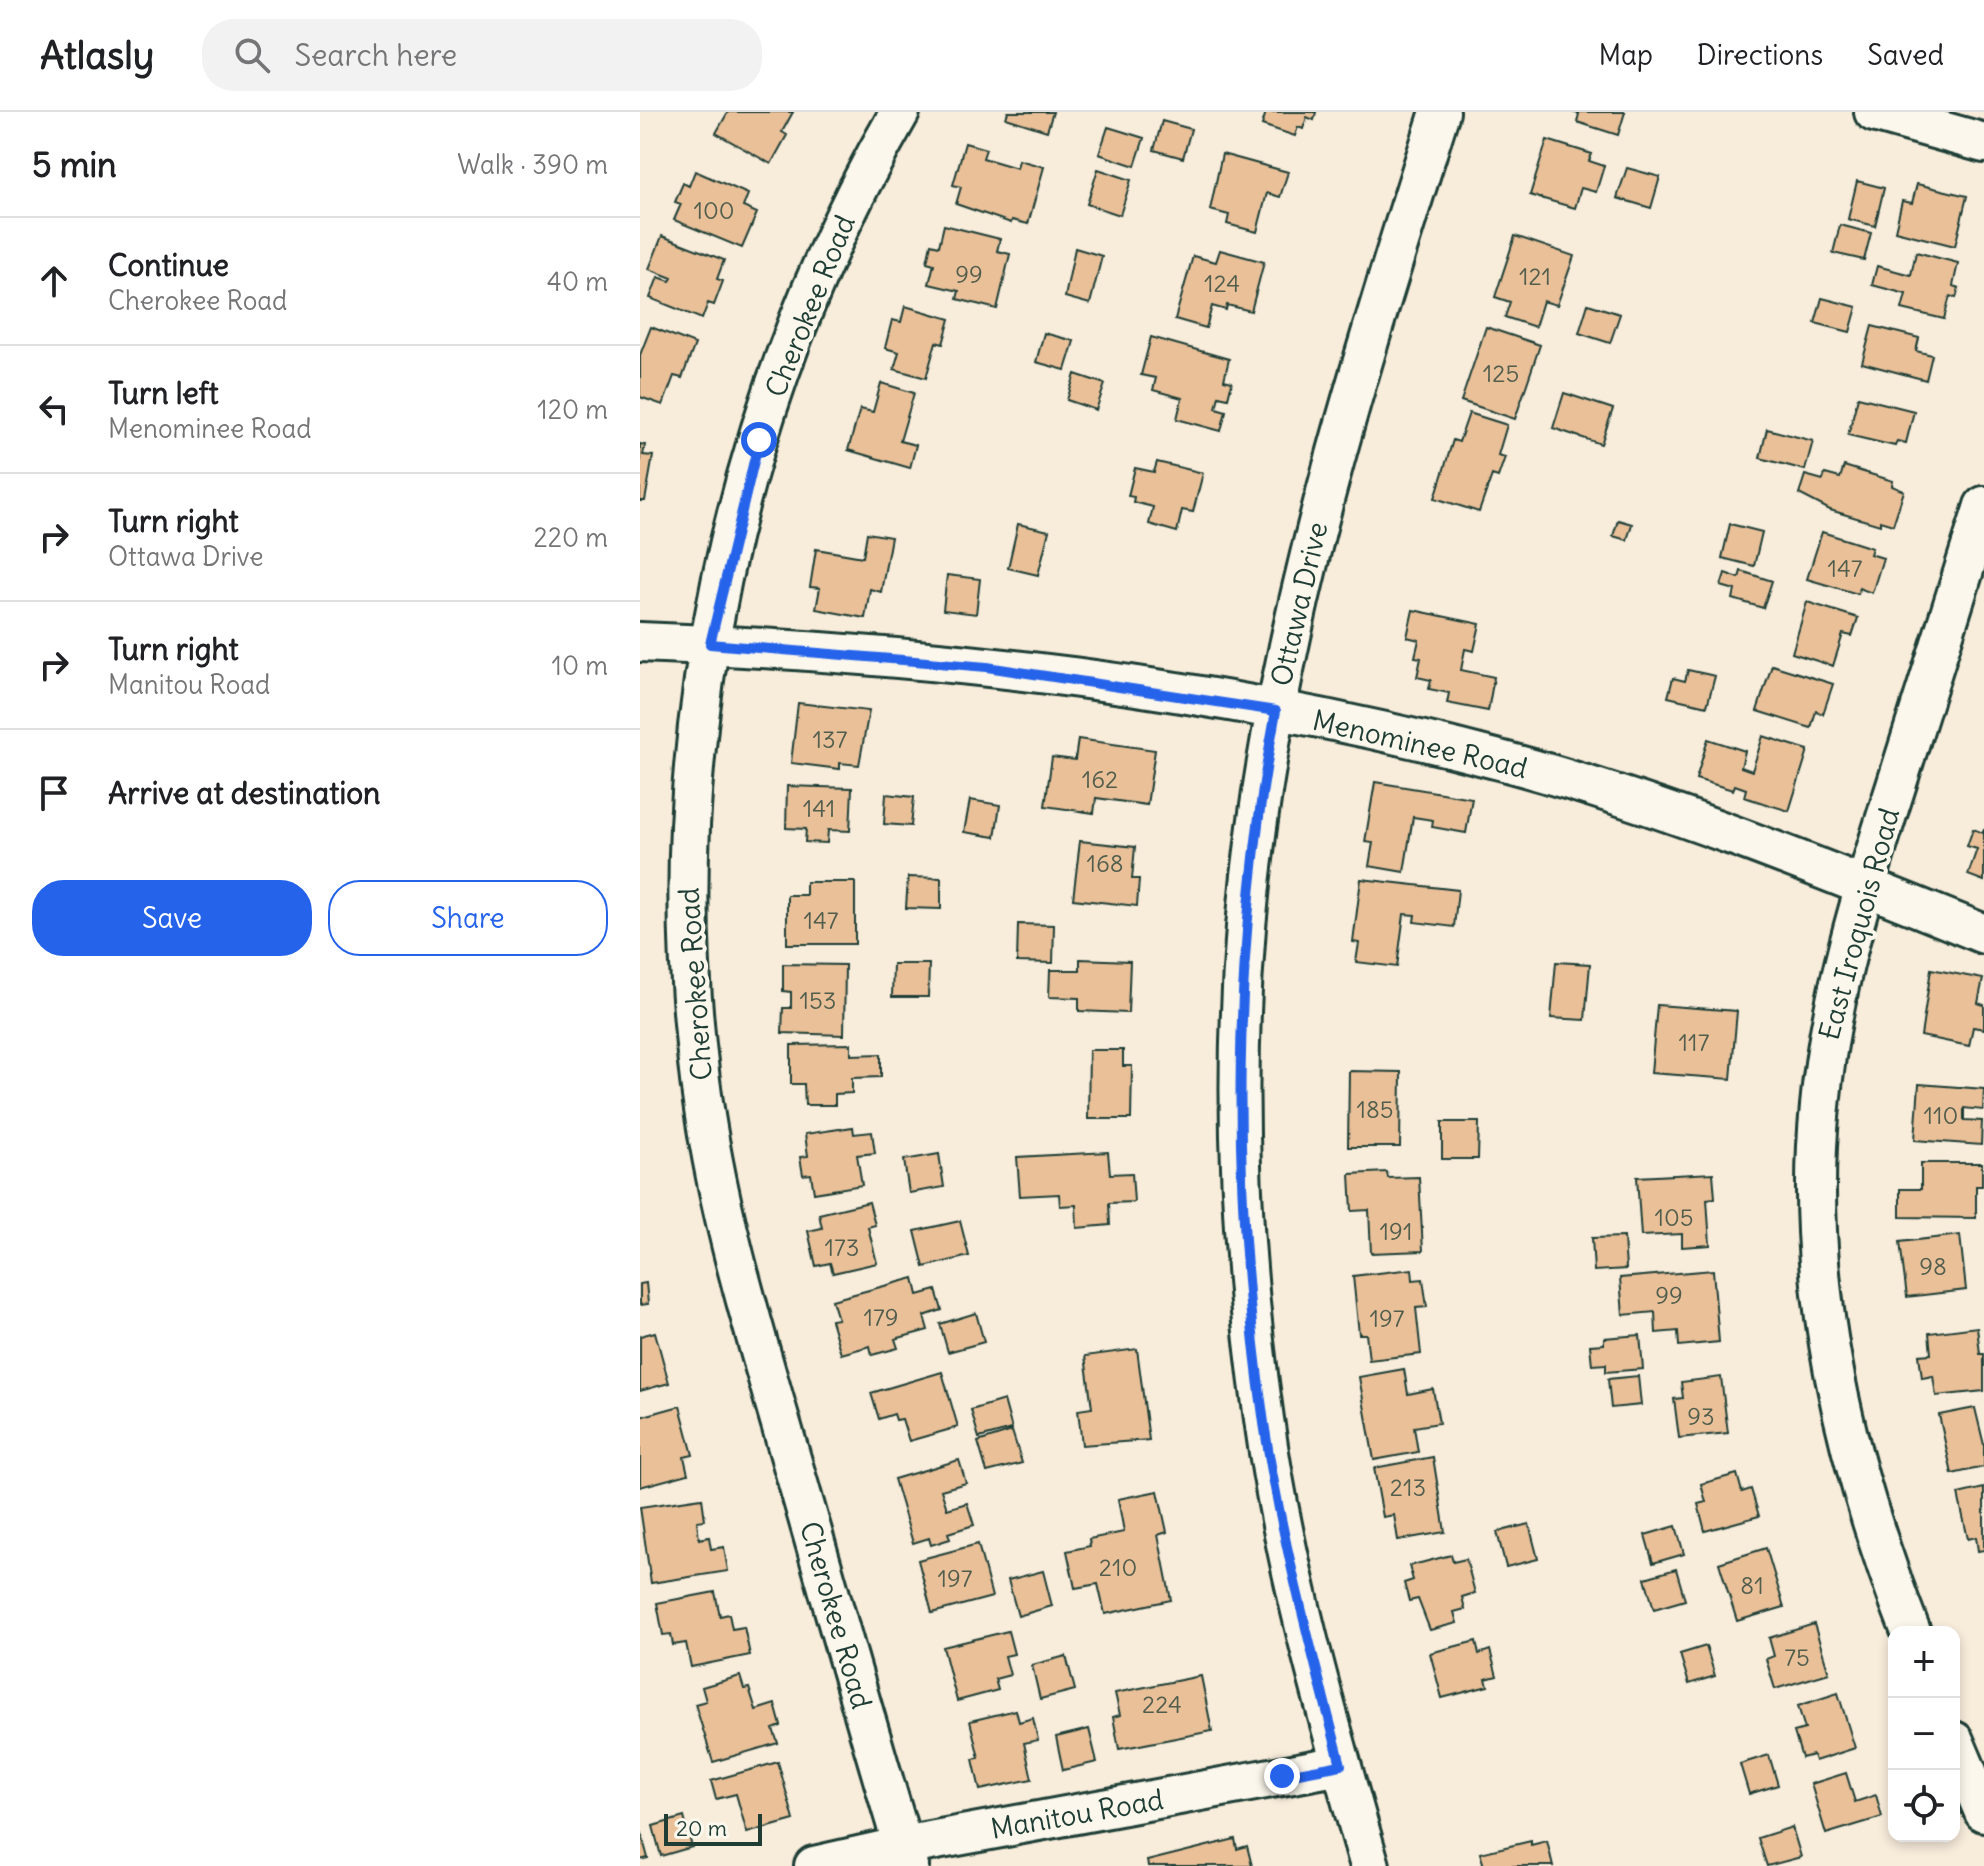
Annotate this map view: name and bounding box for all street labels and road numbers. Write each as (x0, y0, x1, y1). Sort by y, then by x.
street label: Cherokee Road (757, 210, 863, 402)
street label: Ottawa Drive (1263, 518, 1335, 690)
street label: Menominee Road (1309, 702, 1531, 786)
street label: East Iroquois Road (1811, 804, 1907, 1044)
street label: Cherokee Road (670, 886, 720, 1082)
street label: Cherokee Road (792, 1517, 880, 1713)
street label: Manitou Road (988, 1781, 1166, 1847)

